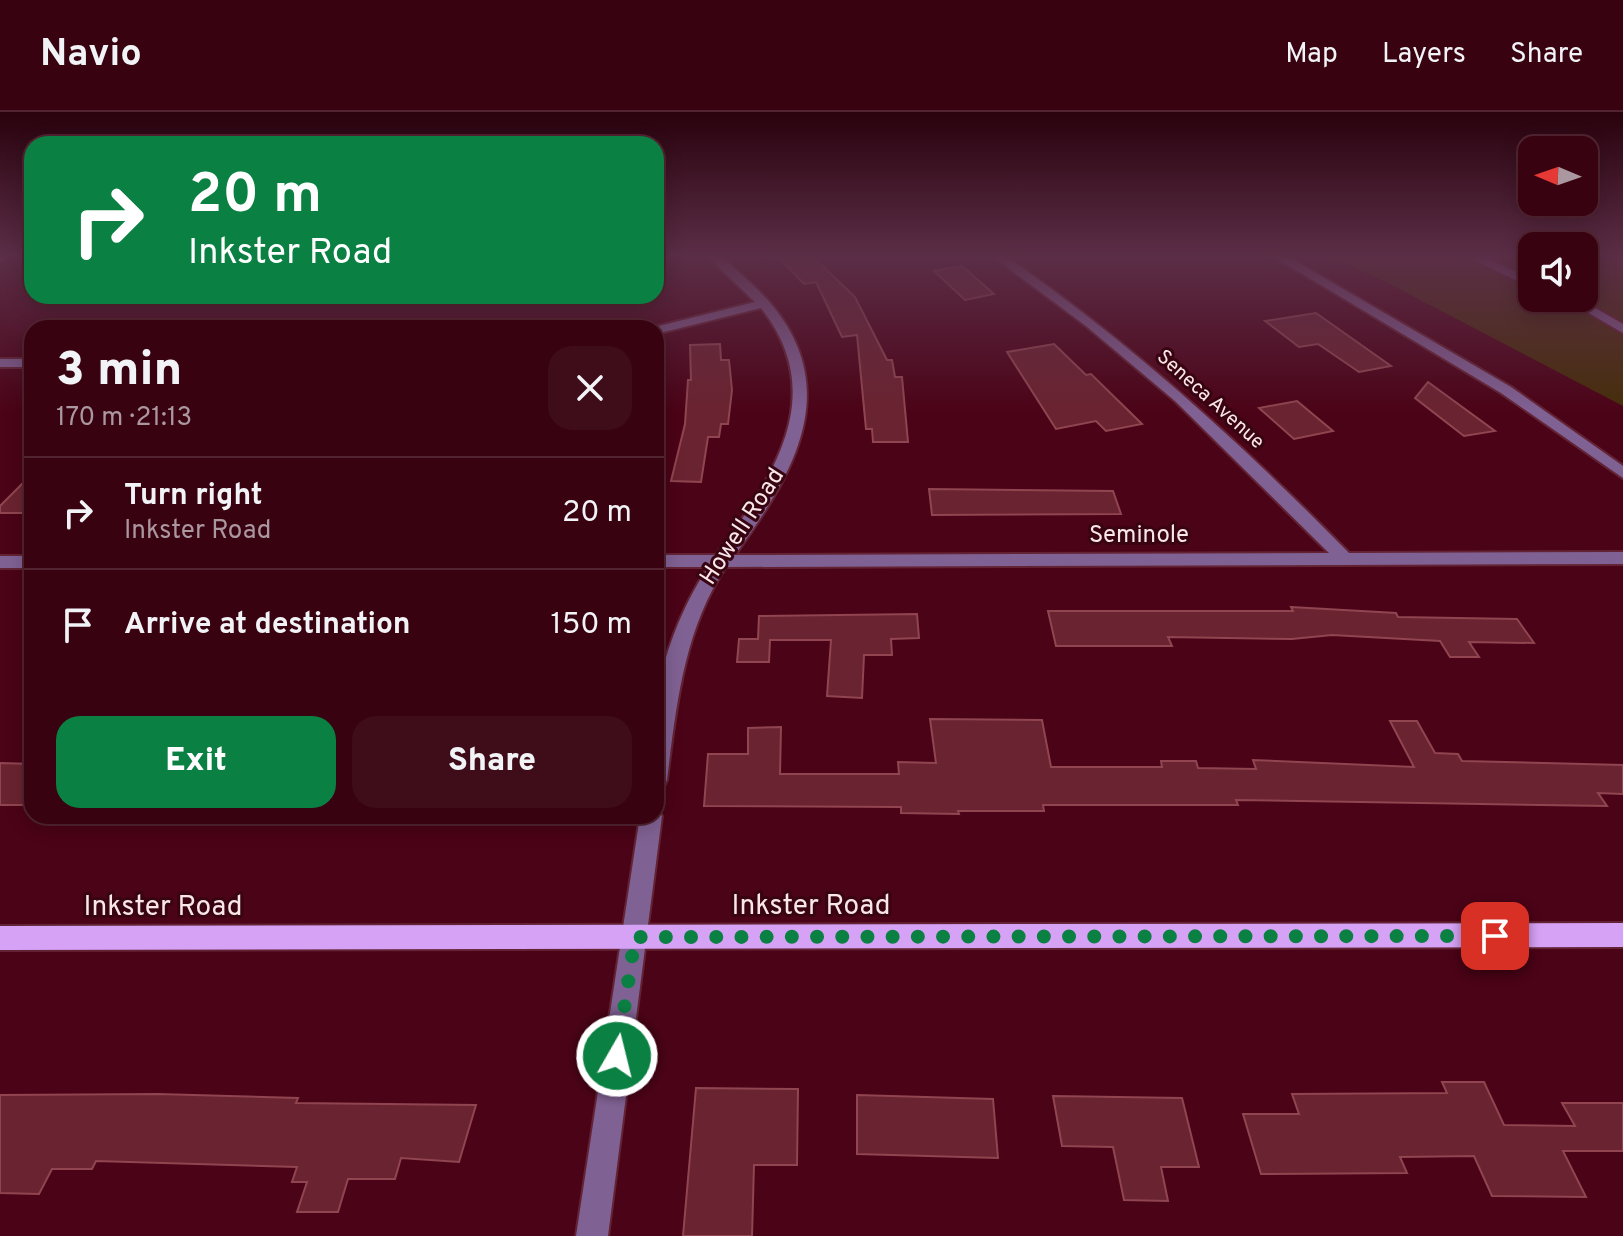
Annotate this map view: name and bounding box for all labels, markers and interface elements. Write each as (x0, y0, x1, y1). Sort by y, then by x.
text: Navio (40, 31, 142, 80)
text: Map (1285, 37, 1338, 73)
text: Layers (1382, 37, 1466, 73)
text: Share (1510, 37, 1583, 73)
north arrow (1518, 136, 1598, 216)
map controls (1518, 136, 1598, 312)
text: 20 m (188, 162, 322, 232)
icon: right (56, 168, 160, 272)
text: Inkster Road (188, 231, 392, 277)
button: sound (1518, 232, 1598, 312)
text: 3 min (56, 342, 182, 402)
street label: Seneca Avenue (1151, 345, 1269, 455)
button: close (548, 346, 632, 430)
text: 170 m · 21:13 (56, 402, 192, 435)
street label: Howell Road (694, 463, 792, 591)
text: Turn right (124, 478, 262, 515)
icon: right (56, 491, 100, 535)
text: 20 m (562, 495, 632, 532)
text: Inkster Road (124, 515, 271, 548)
street label: Seminole (1089, 521, 1189, 551)
icon: arrive (56, 603, 100, 647)
text: Arrive at destination (124, 607, 410, 644)
text: 150 m (551, 607, 632, 644)
button: Exit (56, 716, 336, 808)
button: Share (352, 716, 632, 808)
street label: Inkster Road (732, 889, 890, 925)
street label: Inkster Road (84, 890, 242, 926)
pin (1461, 902, 1529, 970)
icon: arrive (1473, 914, 1517, 958)
position arrow (575, 1014, 659, 1098)

